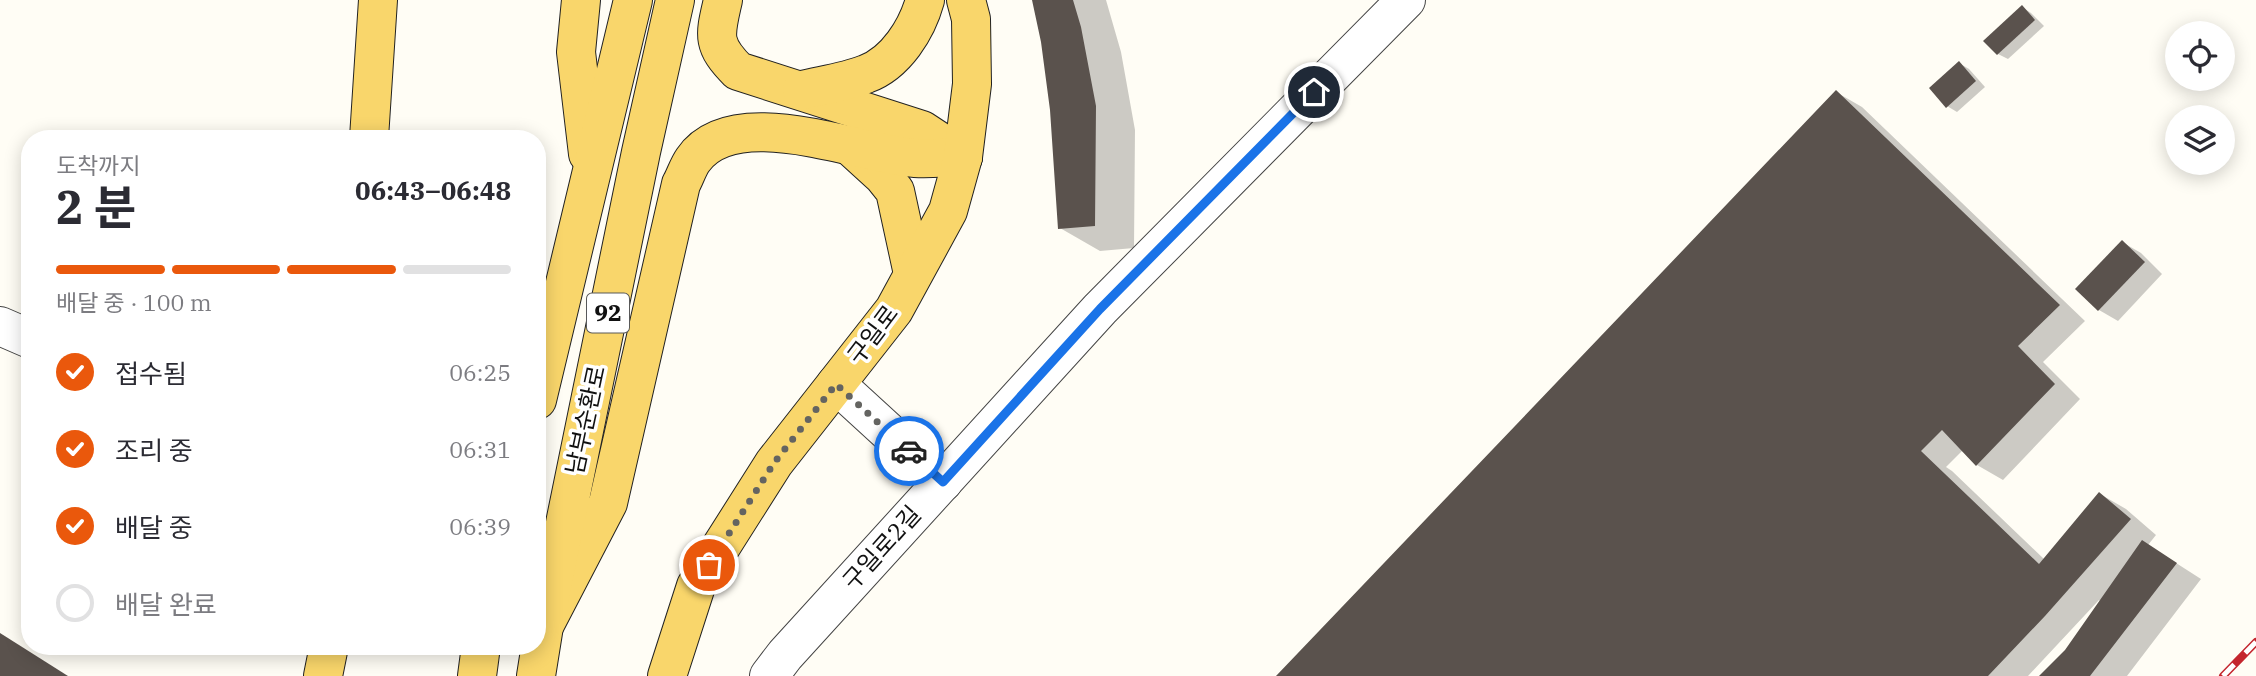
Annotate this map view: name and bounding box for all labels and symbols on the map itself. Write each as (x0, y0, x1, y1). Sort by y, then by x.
pin (1284, 62, 1344, 122)
road number: 92 (587, 294, 629, 332)
street label: 구일로 (839, 298, 905, 370)
street label: 남부순환로 (558, 362, 612, 477)
courier (874, 416, 944, 486)
street label: 구일로2길 (835, 498, 928, 596)
pin (679, 535, 739, 595)

